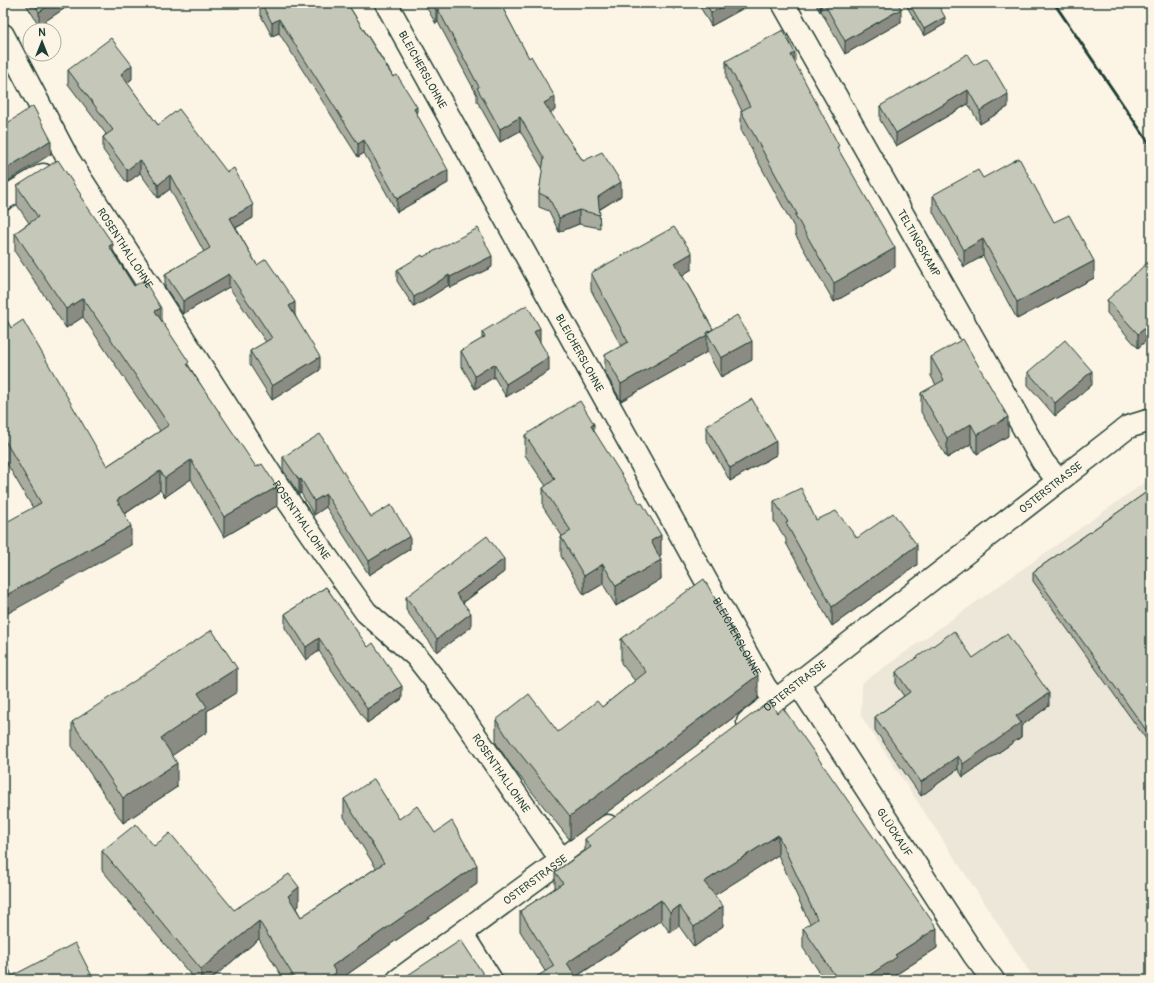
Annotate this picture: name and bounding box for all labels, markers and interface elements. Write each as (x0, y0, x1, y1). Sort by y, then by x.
north arrow (22, 22, 62, 62)
text: N (38, 26, 46, 39)
street label: BLEICHERSLOHNE (396, 28, 450, 111)
street label: ROSENTHALLOHNE (95, 206, 156, 291)
street label: TELTINGSKAMP (895, 207, 943, 279)
street label: BLEICHERSLOHNE (553, 312, 607, 394)
street label: OSTERSTRASSE (1016, 458, 1085, 516)
street label: ROSENTHALLOHNE (270, 478, 333, 562)
street label: BLEICHERSLOHNE (710, 595, 764, 678)
street label: OSTERSTRASSE (760, 657, 829, 714)
street label: ROSENTHALLOHNE (470, 731, 533, 815)
street label: GLÜCKAUF (874, 806, 915, 860)
street label: OSTERSTRASSE (500, 852, 570, 907)

